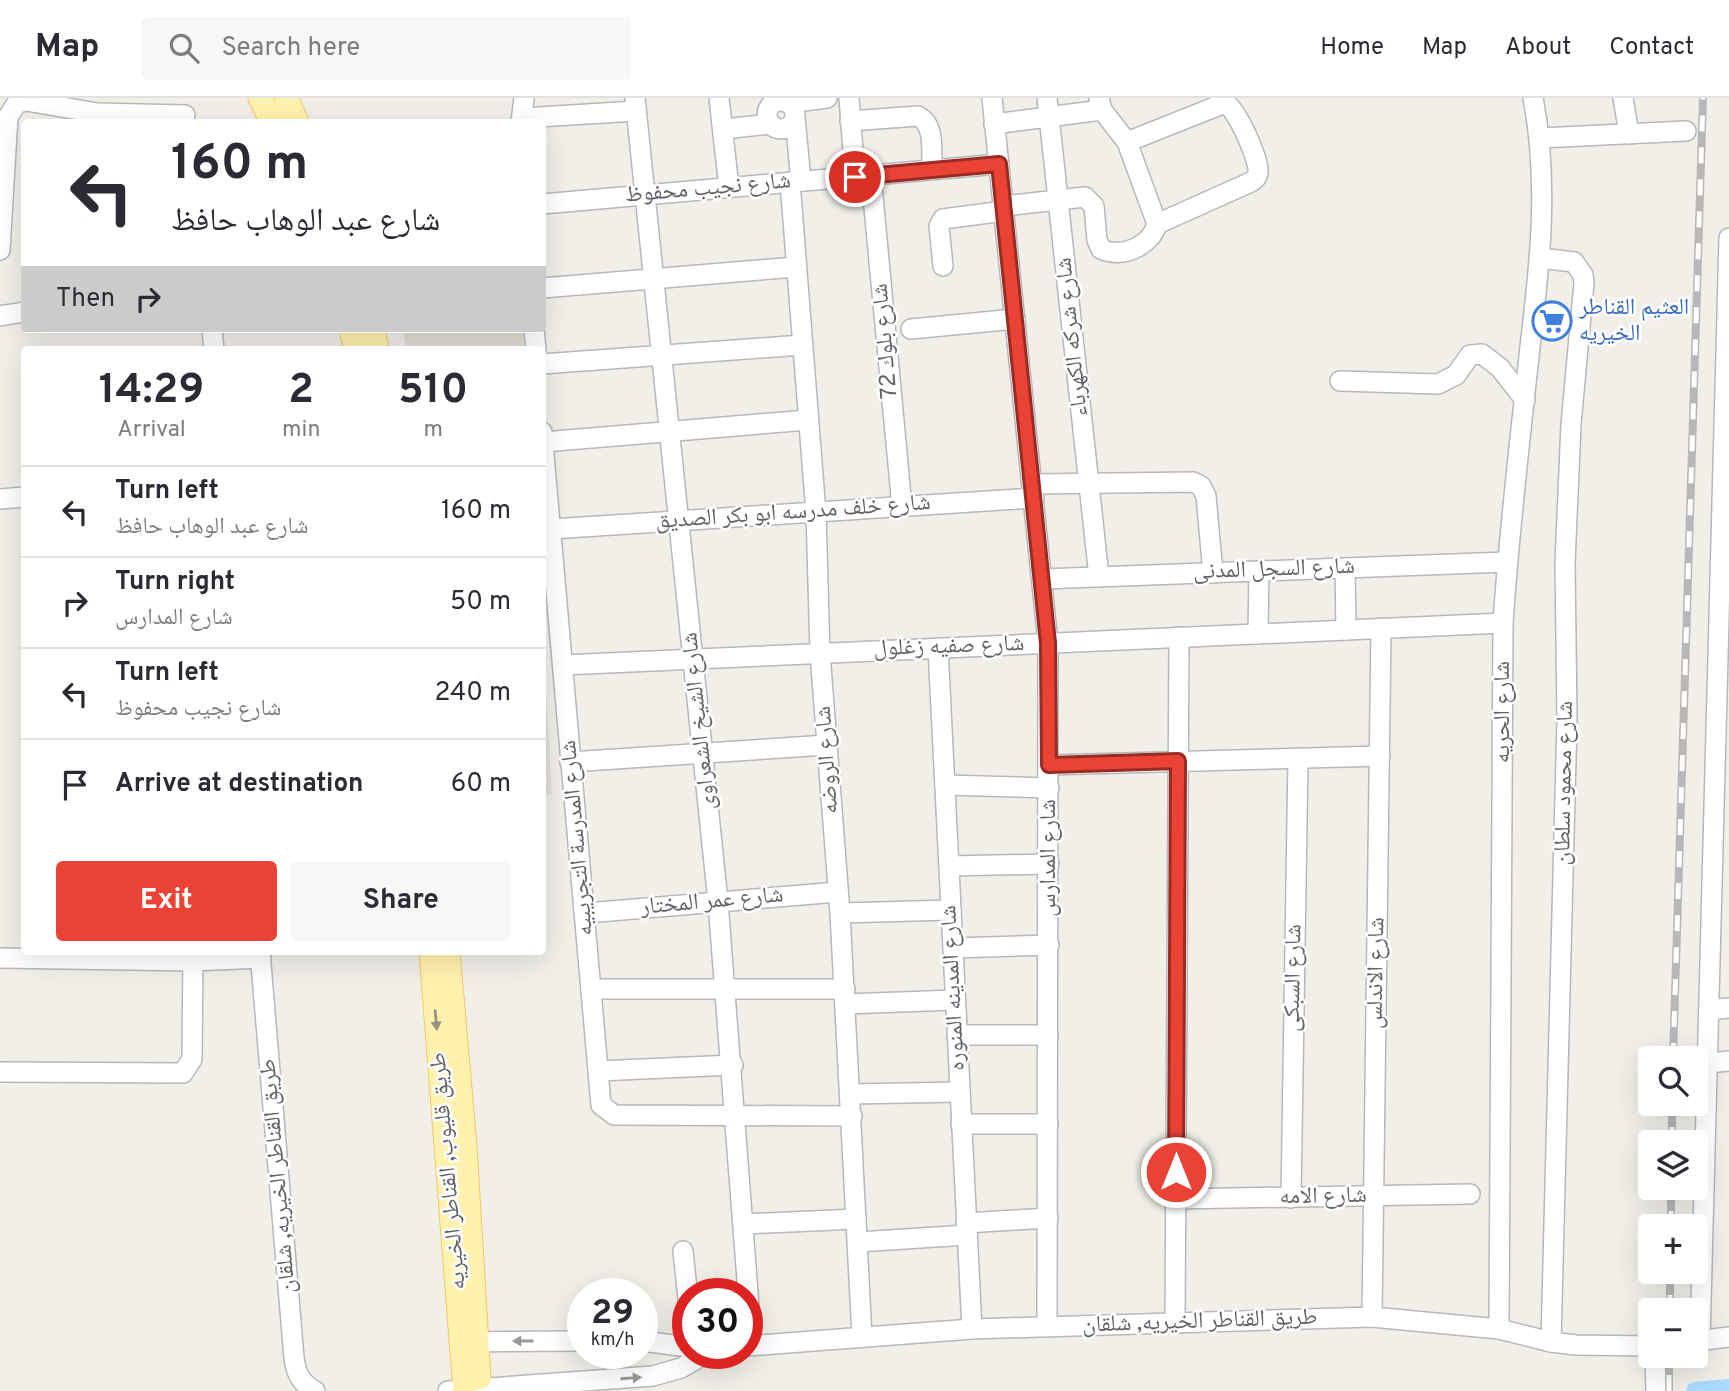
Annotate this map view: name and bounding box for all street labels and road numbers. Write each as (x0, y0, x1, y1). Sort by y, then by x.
street label: شارع نجيب محفوظ (624, 167, 792, 211)
street label: شارع شركه الكهرباء (1050, 256, 1096, 418)
street label: شارع بلوك 72 (867, 282, 905, 400)
street label: شارع خلف مدرسه ابو بكر الصديق (654, 489, 932, 537)
street label: شارع السجل المدنى (1193, 553, 1355, 587)
street label: شارع صفيه زغلول (873, 630, 1025, 664)
street label: شارع الشيخ الشعراوى (676, 631, 724, 811)
street label: شارع الحريه (1489, 661, 1518, 763)
street label: شارع محمود سلطان (1549, 700, 1581, 866)
street label: شارع الروضه (810, 705, 846, 815)
street label: شارع المدرسة التجريبيه (555, 739, 601, 937)
street label: شارع المدارس (1035, 799, 1064, 917)
street label: شارع عمر المختار (638, 881, 785, 923)
street label: شارع المدينه المنوره (935, 904, 973, 1072)
street label: شارع الاندلس (1362, 917, 1392, 1029)
street label: شارع السبكى (1279, 924, 1309, 1032)
street label: طريق قليوب, القناطر الخيريه (424, 1051, 474, 1291)
street label: طريق القناطر الخيريه, شلقان (254, 1058, 304, 1294)
street label: شارع الامه (1279, 1182, 1367, 1212)
street label: طريق القناطر الخيريه, شلقان (1082, 1303, 1318, 1341)

